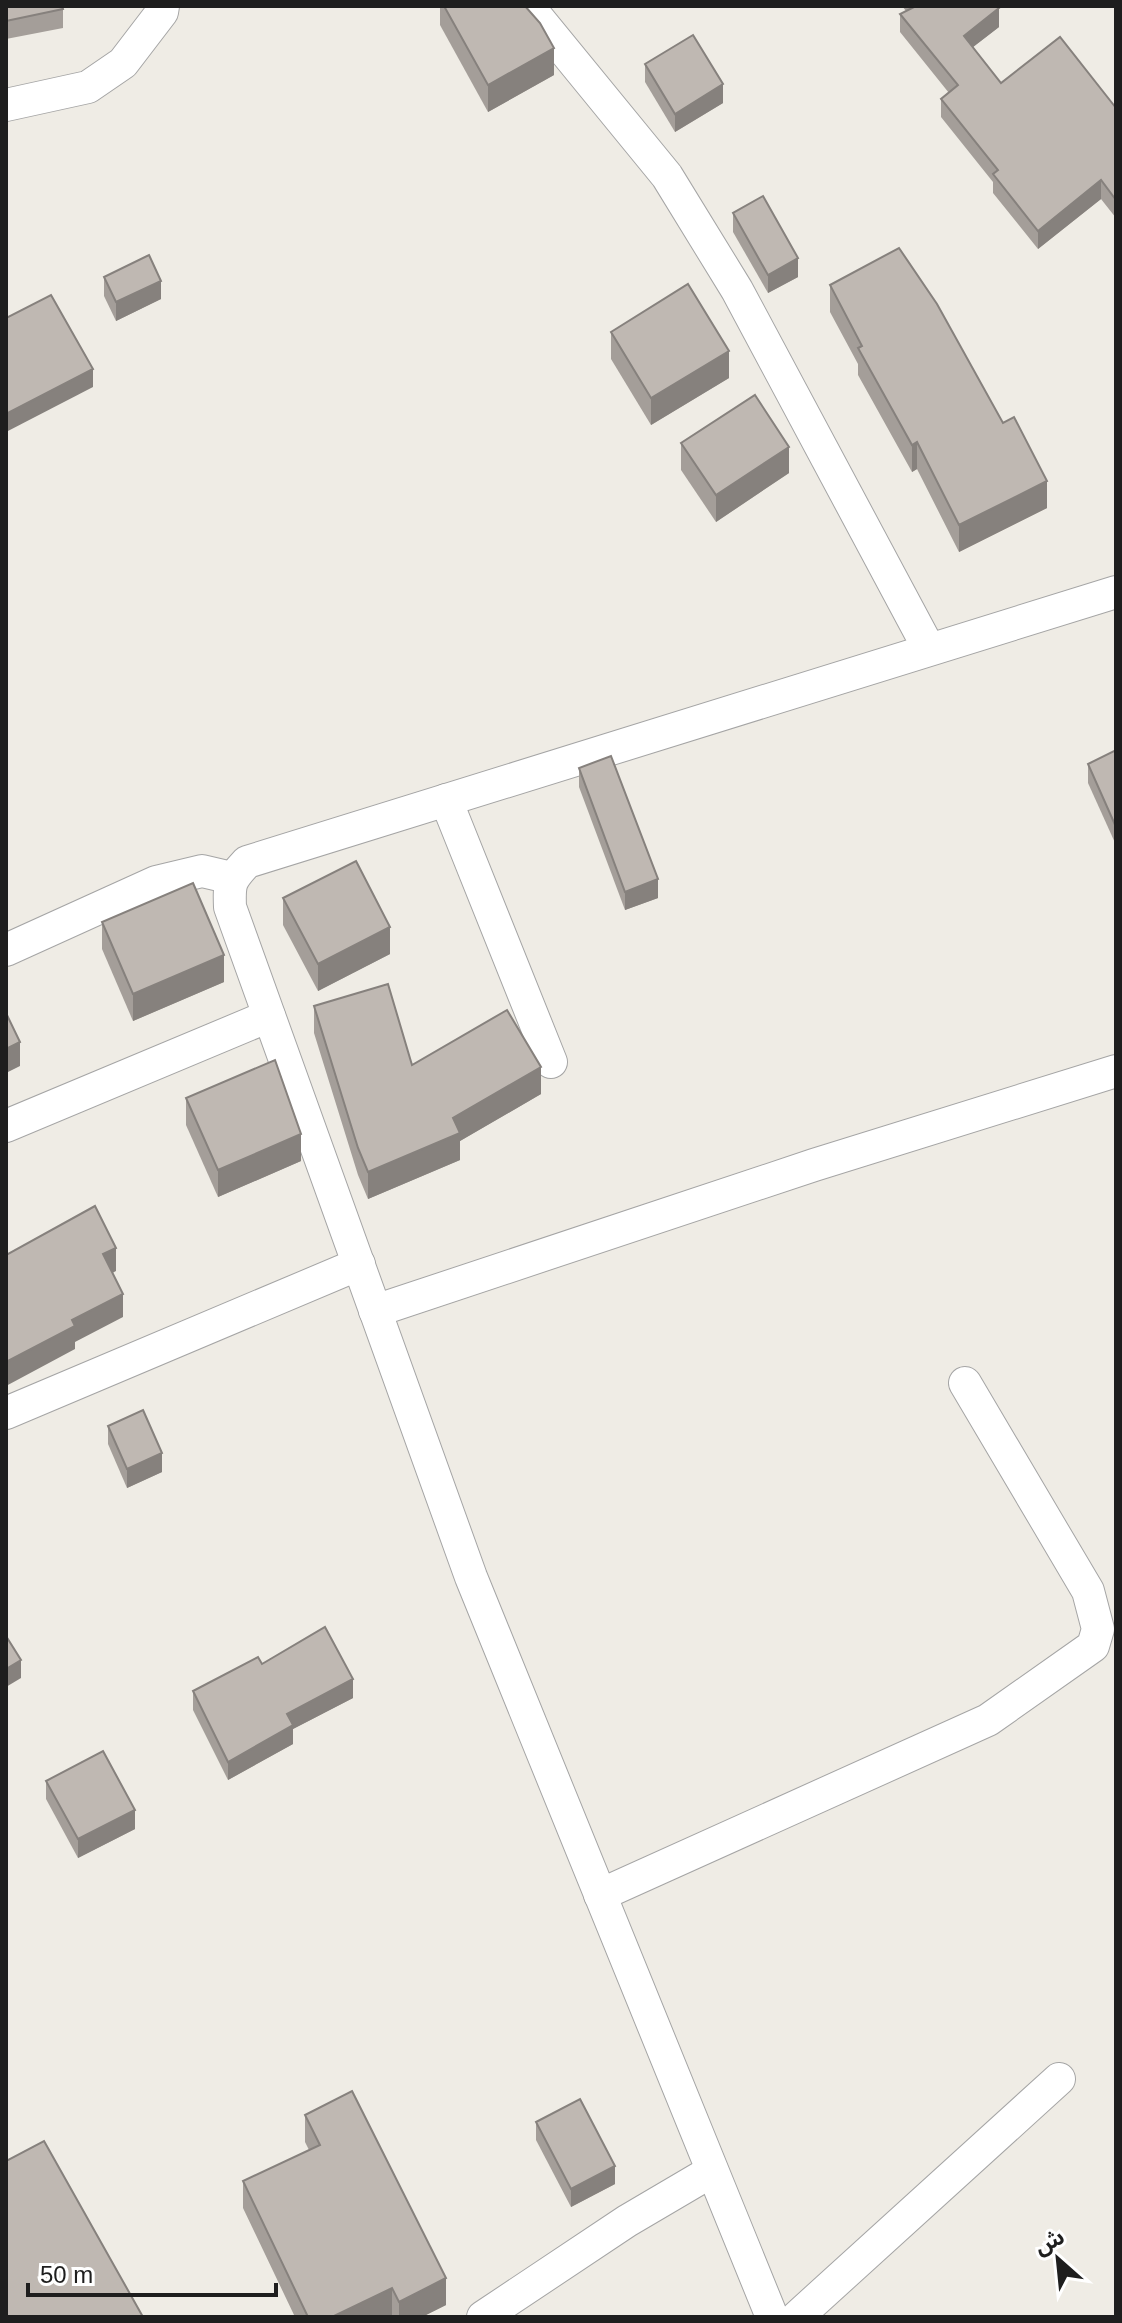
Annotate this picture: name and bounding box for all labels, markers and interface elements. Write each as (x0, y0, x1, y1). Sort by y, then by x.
north arrow (1018, 2219, 1098, 2299)
text: ش (1030, 2224, 1068, 2260)
scale bar (28, 2247, 276, 2297)
text: 50 m (40, 2261, 93, 2288)

